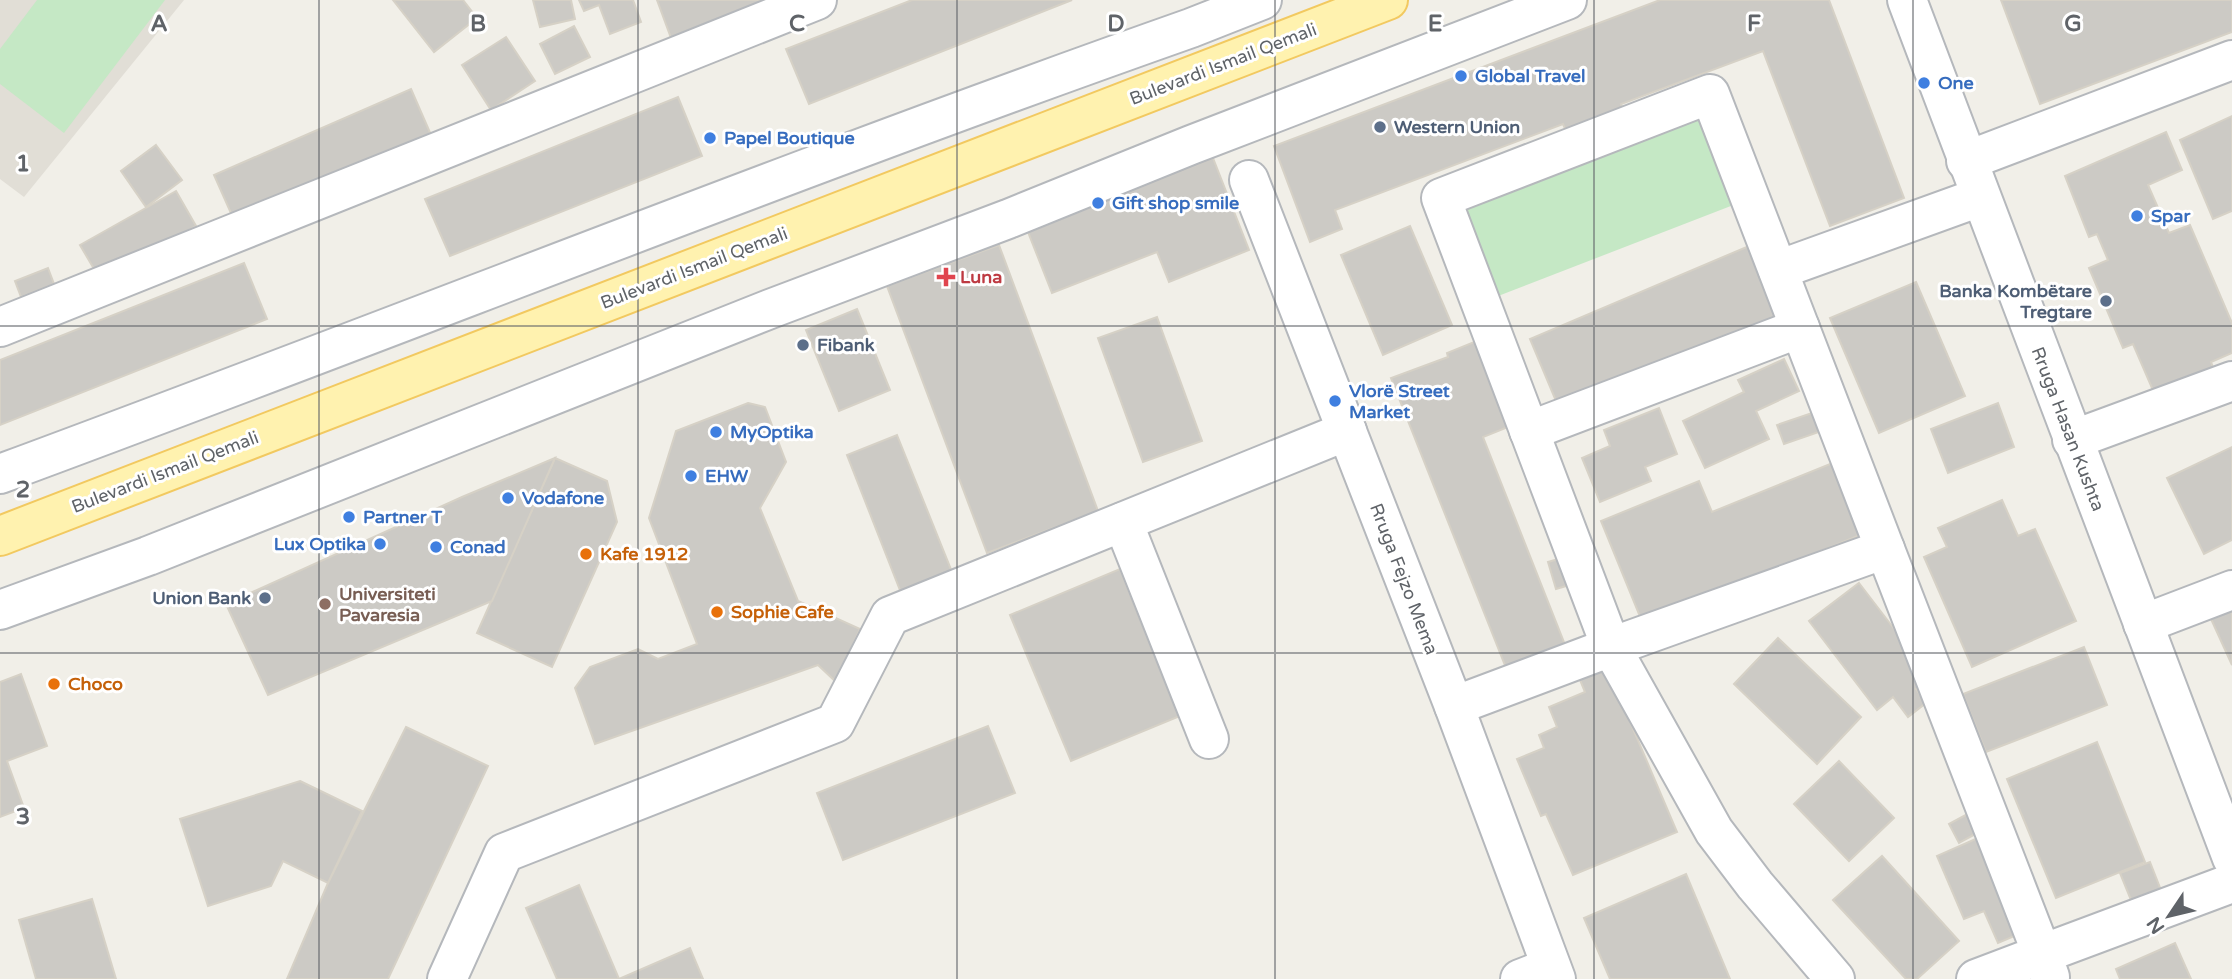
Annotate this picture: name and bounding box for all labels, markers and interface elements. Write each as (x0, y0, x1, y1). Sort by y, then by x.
text: A (150, 10, 168, 38)
text: B (470, 10, 486, 38)
text: C (789, 10, 805, 38)
text: D (1107, 10, 1125, 38)
text: E (1428, 10, 1442, 38)
text: F (1747, 10, 1761, 38)
text: G (2064, 10, 2082, 38)
street label: Bulevardi Ismail Qemali (1126, 18, 1320, 110)
place label: Global Travel (1475, 65, 1586, 87)
marker: Global Travel (1453, 68, 1469, 84)
place label: One (1938, 72, 1974, 94)
marker: One (1916, 75, 1932, 91)
place label: Western Union (1394, 116, 1520, 138)
marker: Western Union (1372, 119, 1388, 135)
place label: Papel Boutique (724, 127, 855, 149)
marker: Papel Boutique (702, 130, 718, 146)
text: 1 (16, 150, 30, 178)
place label: Gift shop smile (1112, 192, 1239, 214)
marker: Gift shop smile (1090, 195, 1106, 211)
place label: Spar (2151, 205, 2191, 227)
marker: Spar (2129, 208, 2145, 224)
street label: Bulevardi Ismail Qemali (597, 222, 791, 314)
place label: Luna (960, 266, 1002, 288)
marker: Luna (938, 269, 954, 285)
place label: Banka Kombëtare Tregtare (1939, 280, 2092, 323)
marker: Banka Kombëtare Tregtare (2098, 293, 2114, 309)
place label: Fibank (817, 334, 875, 356)
marker: Fibank (795, 337, 811, 353)
street label: Rruga Hasan Kushta (2026, 344, 2110, 514)
place label: Vlorë Street Market (1349, 380, 1450, 423)
marker: Vlorë Street Market (1327, 393, 1343, 409)
place label: MyOptika (730, 421, 814, 443)
marker: MyOptika (708, 424, 724, 440)
street label: Bulevardi Ismail Qemali (68, 426, 262, 518)
place label: EHW (705, 465, 749, 487)
marker: EHW (683, 468, 699, 484)
text: 2 (16, 476, 30, 504)
place label: Vodafone (522, 487, 604, 509)
marker: Vodafone (500, 490, 516, 506)
street label: Rruga Fejzo Mema (1365, 500, 1443, 658)
place label: Partner T (363, 506, 443, 528)
marker: Partner T (341, 509, 357, 525)
place label: Lux Optika (274, 533, 366, 555)
marker: Lux Optika (372, 536, 388, 552)
place label: Conad (450, 536, 506, 558)
marker: Conad (428, 539, 444, 555)
place label: Kafe 1912 (600, 543, 688, 565)
marker: Kafe 1912 (578, 546, 594, 562)
place label: Universiteti Pavaresia (339, 583, 436, 626)
place label: Union Bank (152, 587, 251, 609)
marker: Union Bank (257, 590, 273, 606)
marker: Universiteti Pavaresia (317, 596, 333, 612)
place label: Sophie Cafe (731, 601, 834, 623)
marker: Sophie Cafe (709, 604, 725, 620)
place label: Choco (68, 673, 123, 695)
marker: Choco (46, 676, 62, 692)
text: 3 (16, 803, 30, 831)
north arrow (2134, 881, 2204, 951)
text: N (2143, 913, 2169, 938)

